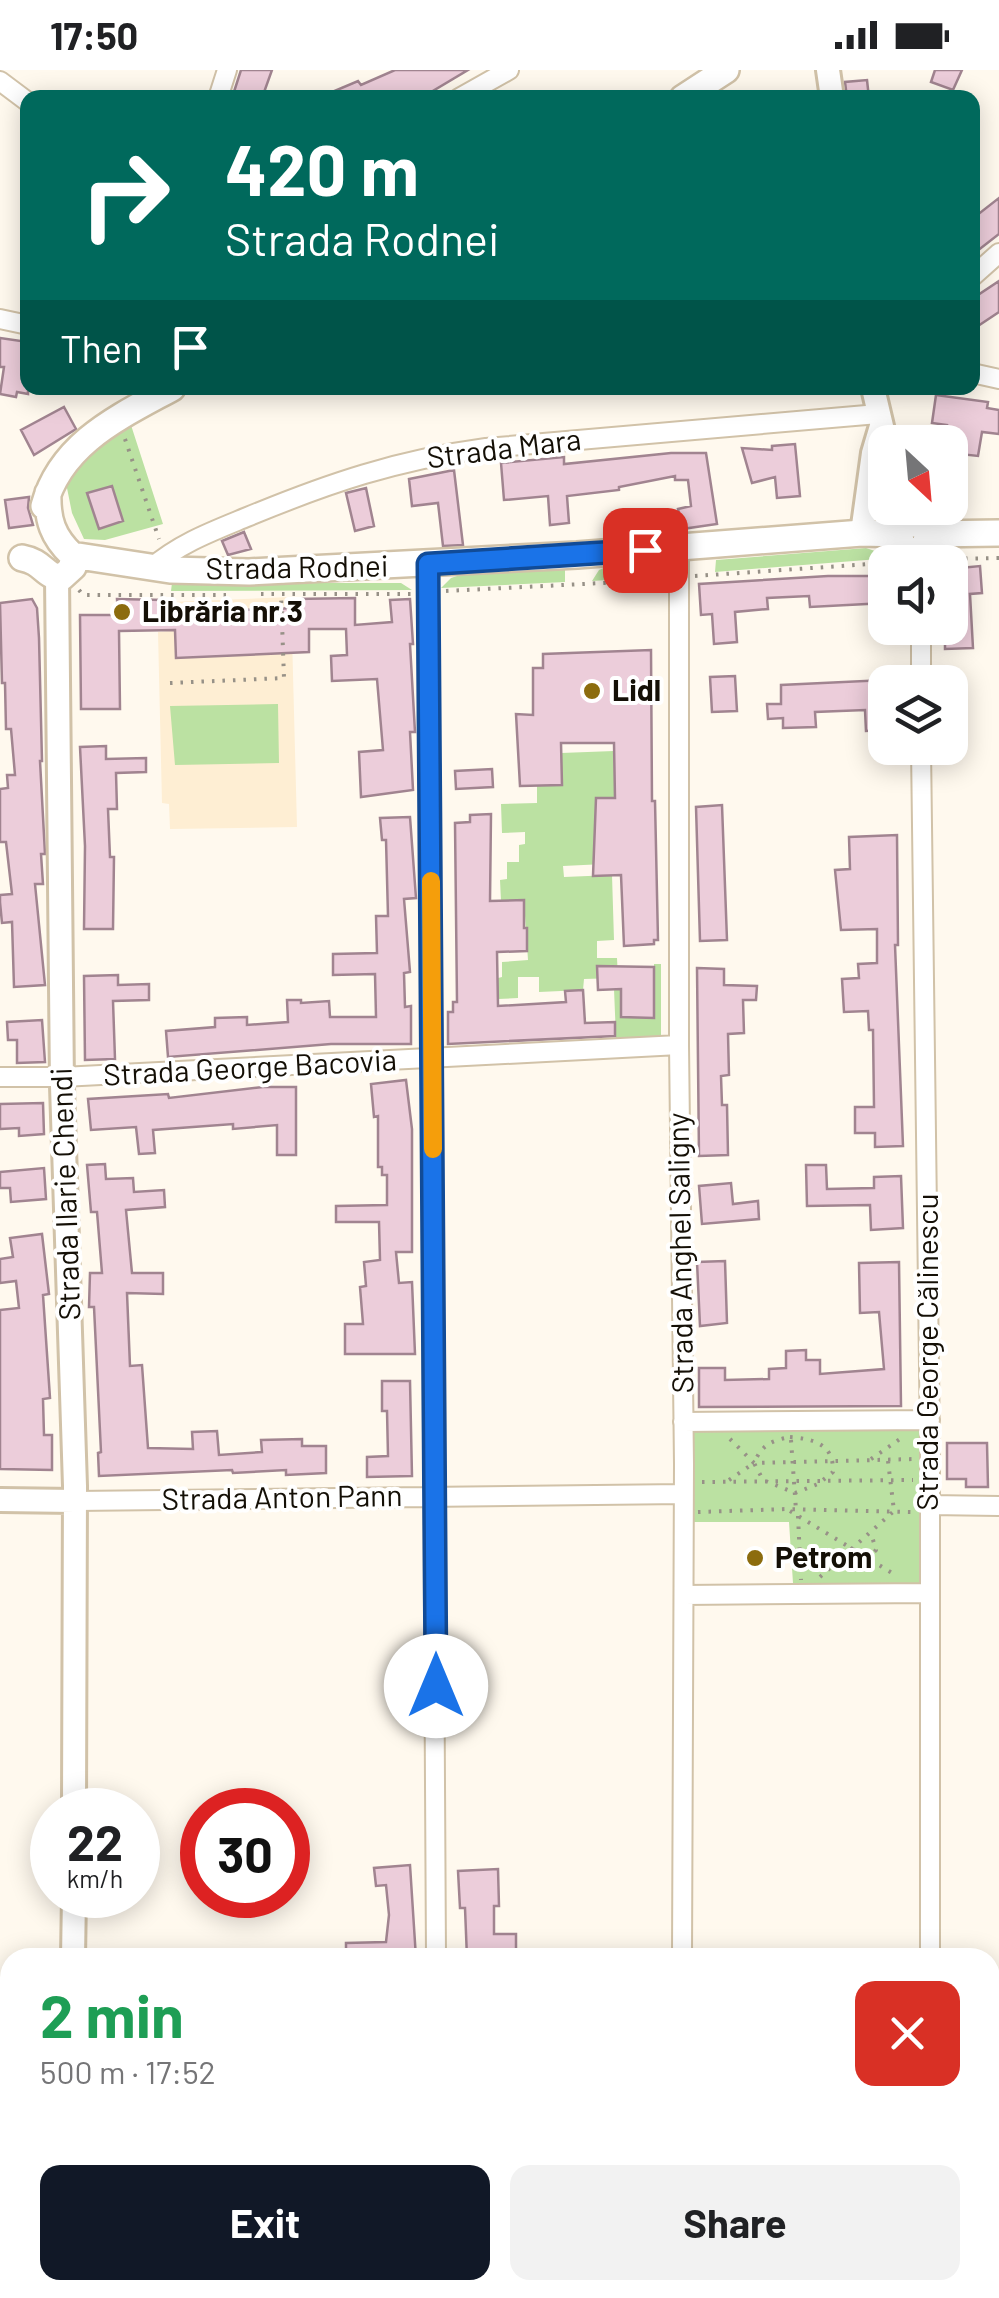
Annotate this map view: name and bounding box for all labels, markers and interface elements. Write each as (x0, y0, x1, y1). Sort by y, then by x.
text: 17:50 (50, 12, 138, 58)
text: 420 m (225, 126, 419, 210)
icon: right (60, 130, 190, 260)
text: Strada Rodnei (225, 211, 499, 265)
icon: arrive (163, 320, 218, 375)
text: Then (60, 325, 143, 371)
street label: Strada Mara (424, 420, 583, 474)
north arrow (868, 425, 968, 525)
map controls (868, 425, 968, 765)
pin (603, 508, 688, 593)
icon: arrive (618, 523, 673, 578)
button: sound (868, 545, 968, 645)
street label: Strada Rodnei (205, 546, 389, 586)
place label: Librăria nr.3 (142, 592, 303, 628)
marker: Librăria nr.3 (111, 601, 133, 623)
button: layers (868, 665, 968, 765)
place label: Lidl (612, 671, 661, 707)
marker: Lidl (581, 680, 603, 702)
street label: Strada George Bacovia (102, 1040, 398, 1092)
street label: Strada Ilarie Chendi (42, 1067, 86, 1321)
street label: Strada Anghel Saligny (659, 1112, 699, 1394)
street label: Strada George Călinescu (908, 1193, 944, 1511)
street label: Strada Anton Pann (161, 1476, 403, 1516)
place label: Petrom (775, 1538, 872, 1574)
marker: Petrom (744, 1547, 766, 1569)
position arrow (384, 1634, 488, 1738)
speed limit sign: 30 (180, 1788, 310, 1918)
text: 22 (67, 1811, 123, 1871)
text: km/h (67, 1863, 123, 1893)
text: 2 min (40, 1978, 184, 2050)
button: close (855, 1981, 960, 2086)
text: 500 m · 17:52 (40, 2052, 216, 2090)
button: Exit (40, 2165, 490, 2280)
button: Share (510, 2165, 960, 2280)

